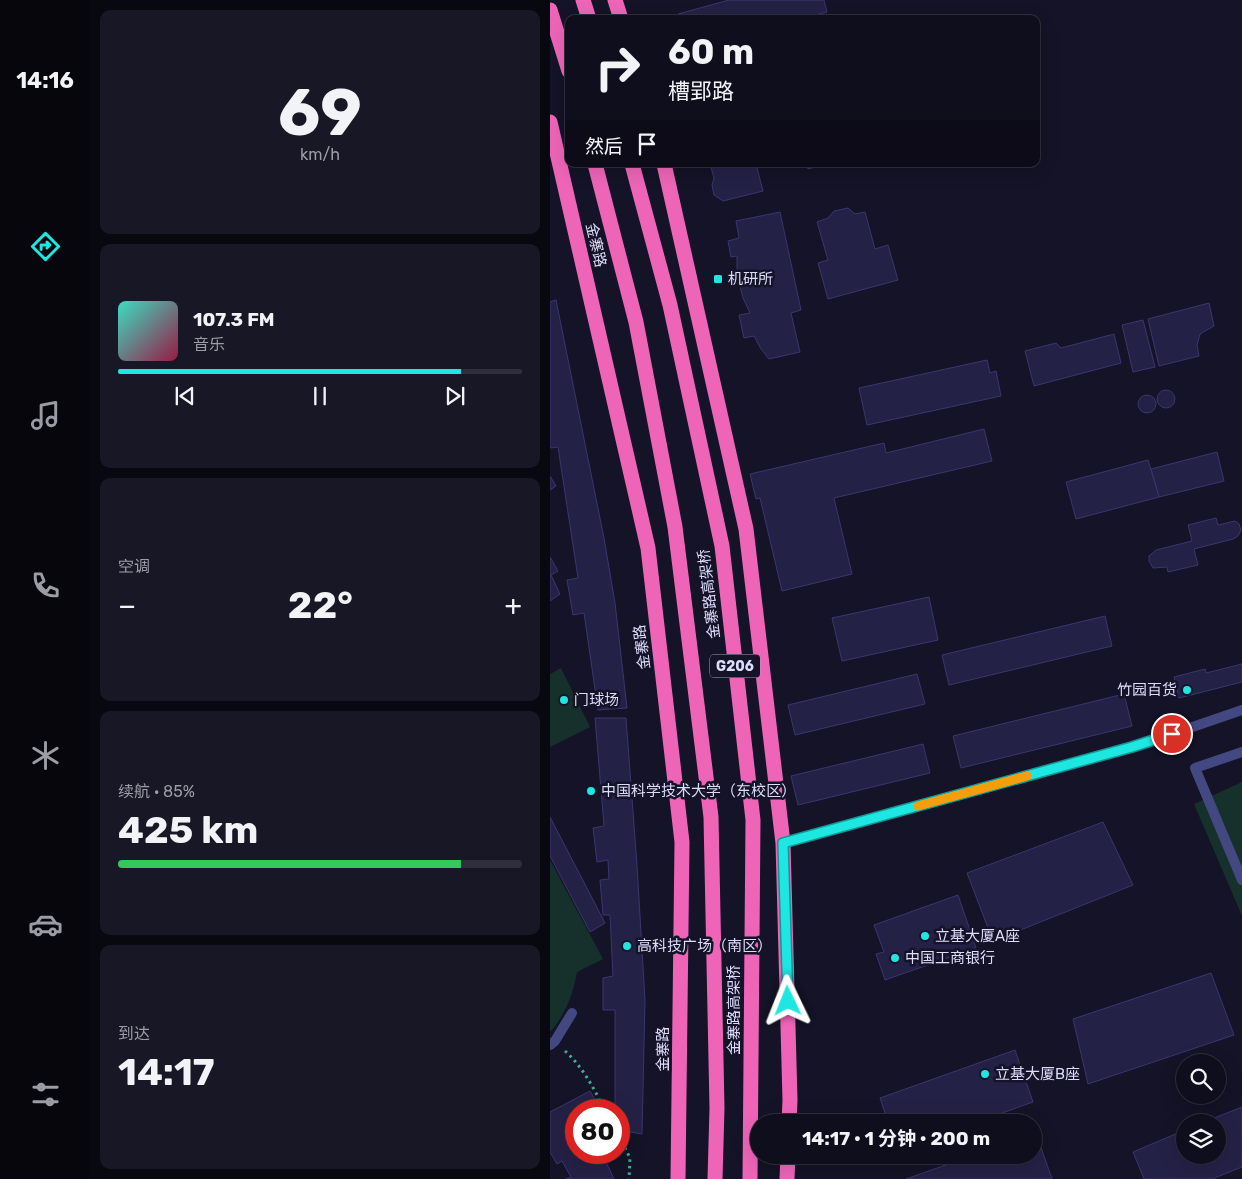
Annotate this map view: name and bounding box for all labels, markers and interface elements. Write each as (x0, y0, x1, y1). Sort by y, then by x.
text: 60 m (668, 31, 754, 73)
icon: right (585, 35, 650, 100)
text: 14:16 (16, 67, 74, 94)
text: 69 (278, 74, 362, 151)
text: 槽郢路 (668, 78, 734, 105)
icon: arrive (633, 130, 661, 158)
text: 然后 (585, 135, 623, 158)
text: km/h (300, 145, 340, 164)
street label: 金寨路 (582, 221, 610, 269)
icon: directions (28, 229, 63, 264)
place label: 机研所 (728, 270, 773, 288)
marker: 机研所 (712, 273, 724, 285)
text: 107.3 FM (193, 308, 275, 331)
text: 音乐 (193, 335, 225, 354)
icon: previous (171, 382, 199, 410)
icon: pause (306, 382, 334, 410)
icon: next (441, 382, 469, 410)
icon: music (28, 398, 63, 433)
street label: 金寨路高架桥 (695, 548, 723, 640)
text: 空调 (118, 557, 150, 576)
icon: phone (28, 568, 63, 603)
text: 22° (288, 582, 353, 628)
text: − (118, 589, 136, 622)
text: + (505, 589, 522, 622)
street label: 金寨路 (630, 624, 654, 670)
road number: G206 (710, 654, 760, 678)
place label: 竹园百货 (1117, 681, 1177, 699)
marker: 竹园百货 (1181, 684, 1193, 696)
place label: 门球场 (574, 691, 619, 709)
marker: 门球场 (558, 694, 570, 706)
pin (1151, 713, 1193, 755)
icon: arrive (1158, 720, 1186, 748)
icon: climate (28, 738, 63, 773)
text: 续航 · 85% (118, 782, 195, 801)
place label: 中国科学技术大学（东校区） (601, 782, 796, 800)
marker: 中国科学技术大学（东校区） (585, 785, 597, 797)
text: 425 km (118, 807, 258, 853)
icon: car (28, 907, 63, 942)
place label: 立基大厦A座 (935, 927, 1020, 945)
marker: 立基大厦A座 (919, 930, 931, 942)
place label: 高科技广场（南区） (637, 937, 772, 955)
marker: 高科技广场（南区） (621, 940, 633, 952)
place label: 中国工商银行 (905, 949, 995, 967)
marker: 中国工商银行 (889, 952, 901, 964)
street label: 金寨路高架桥 (725, 965, 743, 1055)
position arrow (761, 974, 813, 1026)
text: 到达 (118, 1024, 150, 1043)
street label: 金寨路 (654, 1026, 672, 1072)
text: 14:17 (118, 1049, 215, 1095)
map controls (1176, 1054, 1226, 1164)
button: search (1176, 1054, 1226, 1104)
place label: 立基大厦B座 (995, 1065, 1080, 1083)
marker: 立基大厦B座 (979, 1068, 991, 1080)
icon: filters (28, 1077, 63, 1112)
speed limit sign: 80 (565, 1099, 630, 1164)
button: layers (1176, 1114, 1226, 1164)
text: 14:17 · 1 分钟 · 200 m (802, 1127, 990, 1150)

